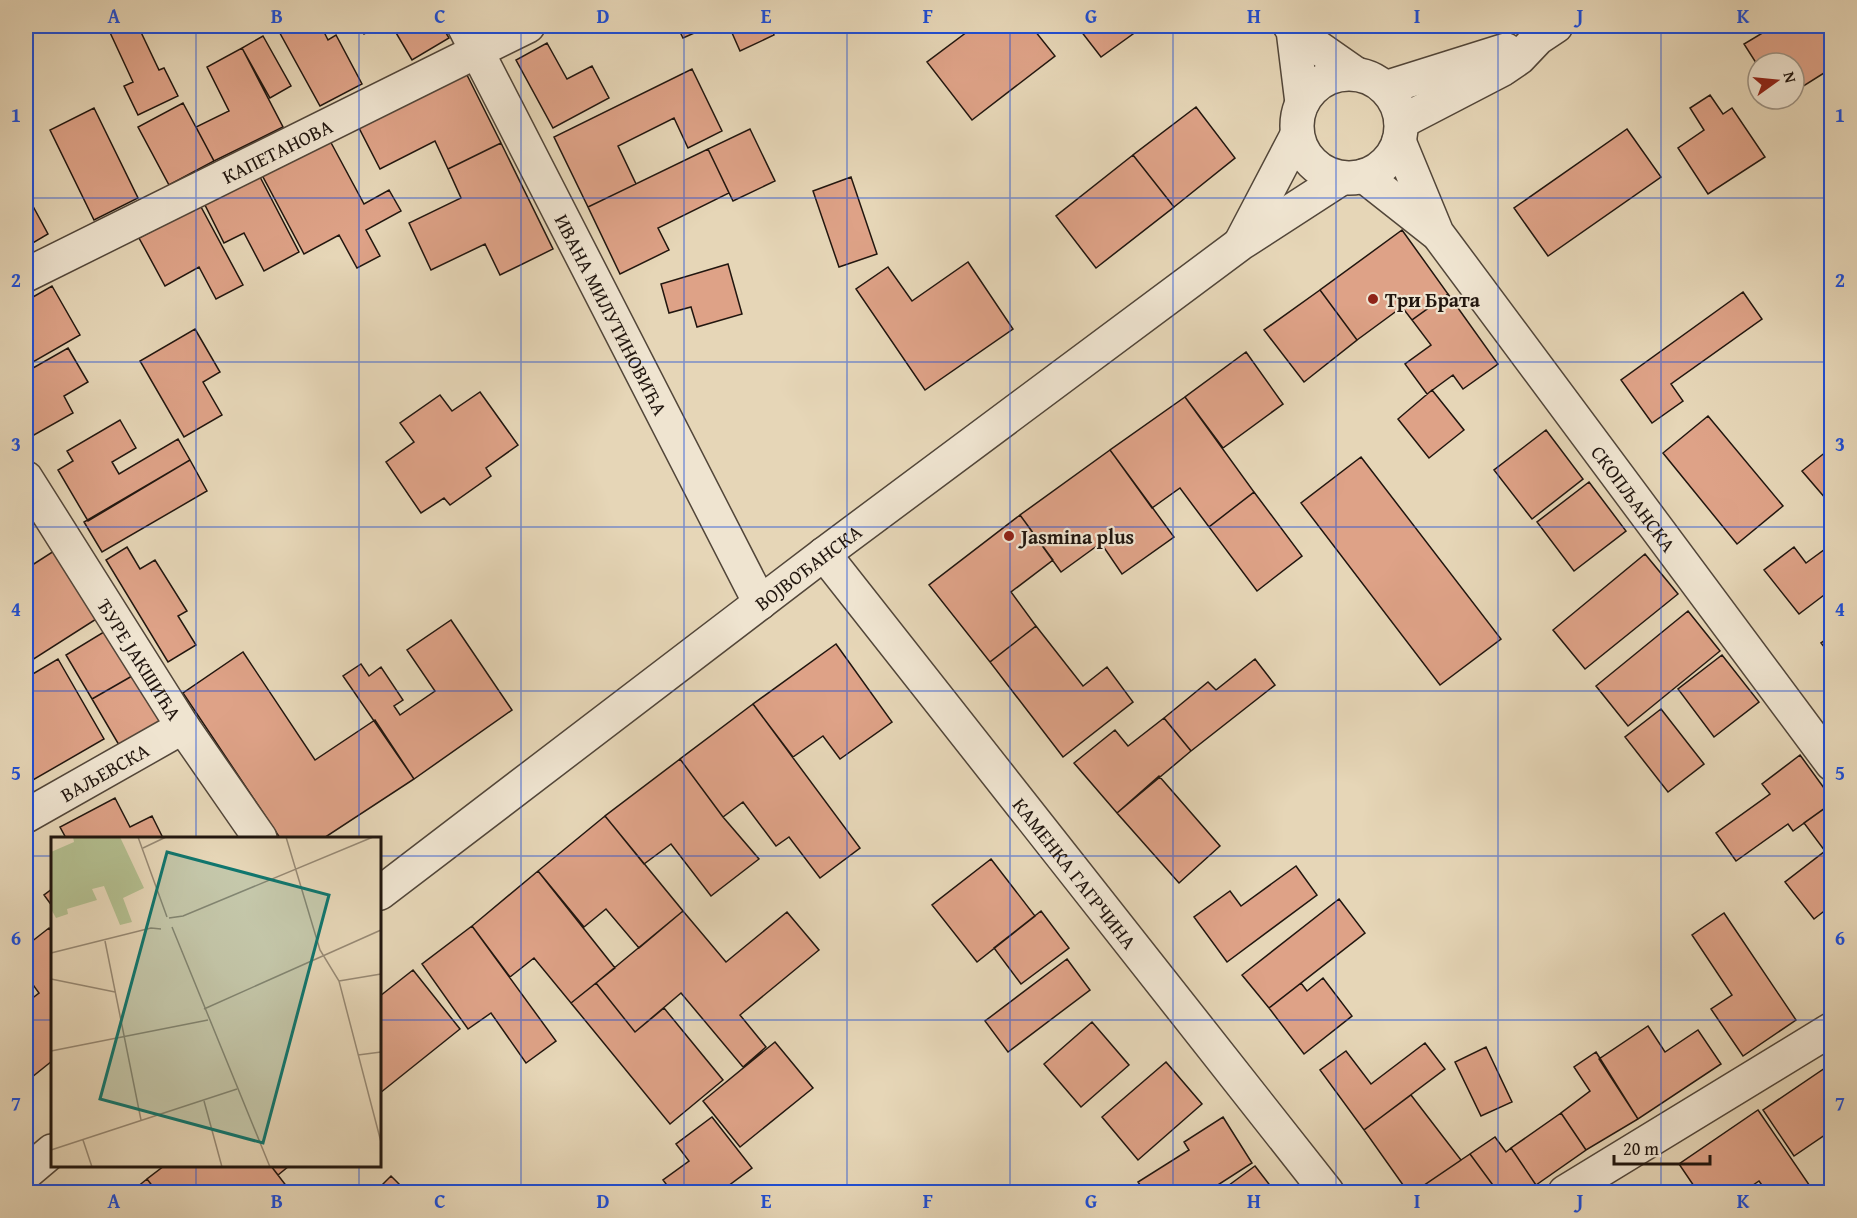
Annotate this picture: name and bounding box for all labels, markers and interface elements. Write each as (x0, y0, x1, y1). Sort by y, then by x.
text: A (108, 1, 121, 30)
text: B (271, 1, 283, 30)
text: C (434, 1, 446, 30)
text: D (596, 1, 610, 30)
text: E (761, 1, 772, 30)
text: F (923, 1, 933, 30)
text: G (1085, 1, 1097, 30)
text: H (1247, 1, 1261, 30)
text: I (1414, 1, 1420, 30)
text: J (1574, 1, 1584, 30)
text: K (1737, 1, 1750, 30)
north arrow (1746, 51, 1806, 111)
text: N (1778, 69, 1804, 86)
text: 1 (11, 100, 21, 129)
text: 1 (1835, 100, 1845, 129)
street label: КАПЕТАНОВА (217, 111, 337, 190)
street label: ИВАНА МИЛУТИНОВИЋА (548, 209, 676, 420)
text: 2 (11, 265, 21, 294)
text: 2 (1835, 265, 1845, 294)
place label: Три Брата (1385, 285, 1481, 314)
marker: Три Брата (1366, 292, 1380, 306)
text: 3 (11, 429, 21, 458)
text: 3 (1835, 429, 1845, 458)
street label: СКОПЉАНСКА (1585, 439, 1684, 558)
street label: ВОЈВОЂАНСКА (748, 517, 867, 617)
place label: Jasmina plus (1018, 522, 1134, 551)
marker: Jasmina plus (1002, 529, 1016, 543)
street label: ЂУРЕ ЈАКШИЋА (91, 593, 189, 725)
text: 4 (11, 594, 21, 623)
text: 4 (1835, 594, 1845, 623)
street label: ВАЉЕВСКА (55, 735, 154, 808)
text: 5 (11, 758, 21, 787)
text: 5 (1835, 758, 1845, 787)
street label: КАМЕНКА ГАГРЧИНА (1006, 791, 1144, 955)
inset map (51, 837, 381, 1167)
text: 6 (11, 923, 21, 952)
text: 6 (1835, 923, 1845, 952)
text: 7 (11, 1088, 21, 1117)
text: 7 (1835, 1088, 1845, 1117)
scale bar (1614, 1128, 1710, 1166)
text: 20 m (1623, 1135, 1659, 1162)
text: A (108, 1186, 121, 1215)
text: B (271, 1186, 283, 1215)
text: C (434, 1186, 446, 1215)
text: D (596, 1186, 610, 1215)
text: E (761, 1186, 772, 1215)
text: F (923, 1186, 933, 1215)
text: G (1085, 1186, 1097, 1215)
text: H (1247, 1186, 1261, 1215)
text: I (1414, 1186, 1420, 1215)
text: J (1574, 1186, 1584, 1215)
text: K (1737, 1186, 1750, 1215)

